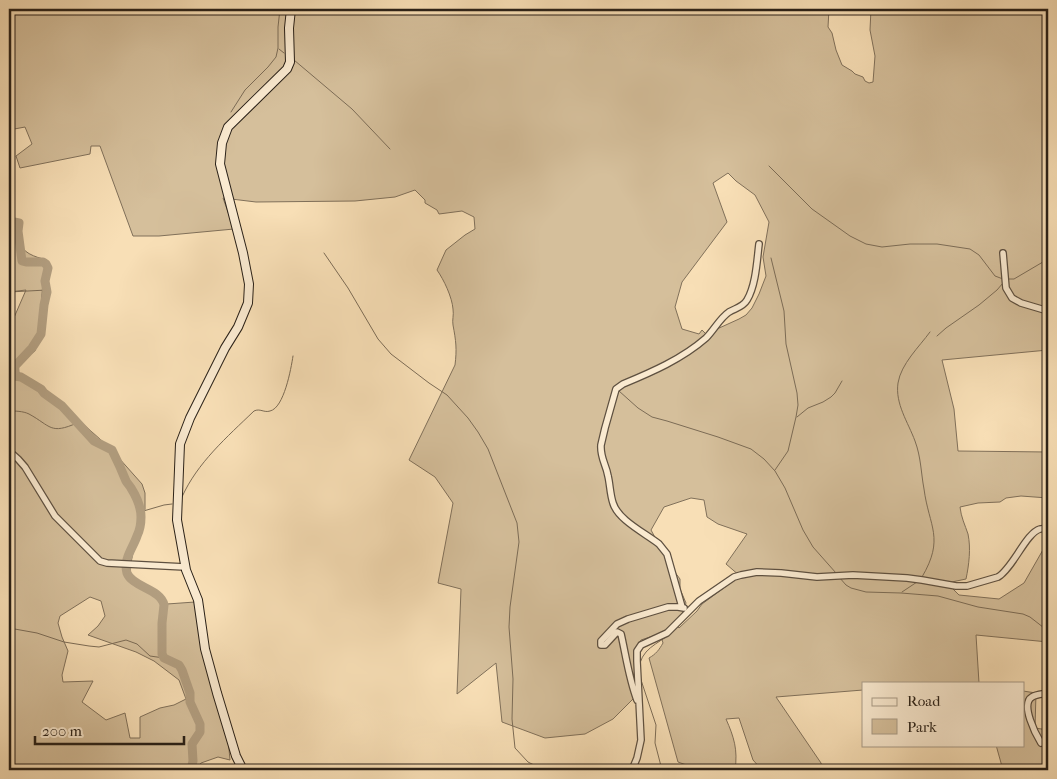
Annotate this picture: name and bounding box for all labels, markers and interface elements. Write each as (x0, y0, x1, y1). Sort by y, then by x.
legend (862, 682, 1024, 746)
text: Road (907, 692, 941, 710)
scale bar (35, 714, 184, 746)
text: Park (907, 718, 937, 736)
text: 200 m (42, 722, 82, 740)

